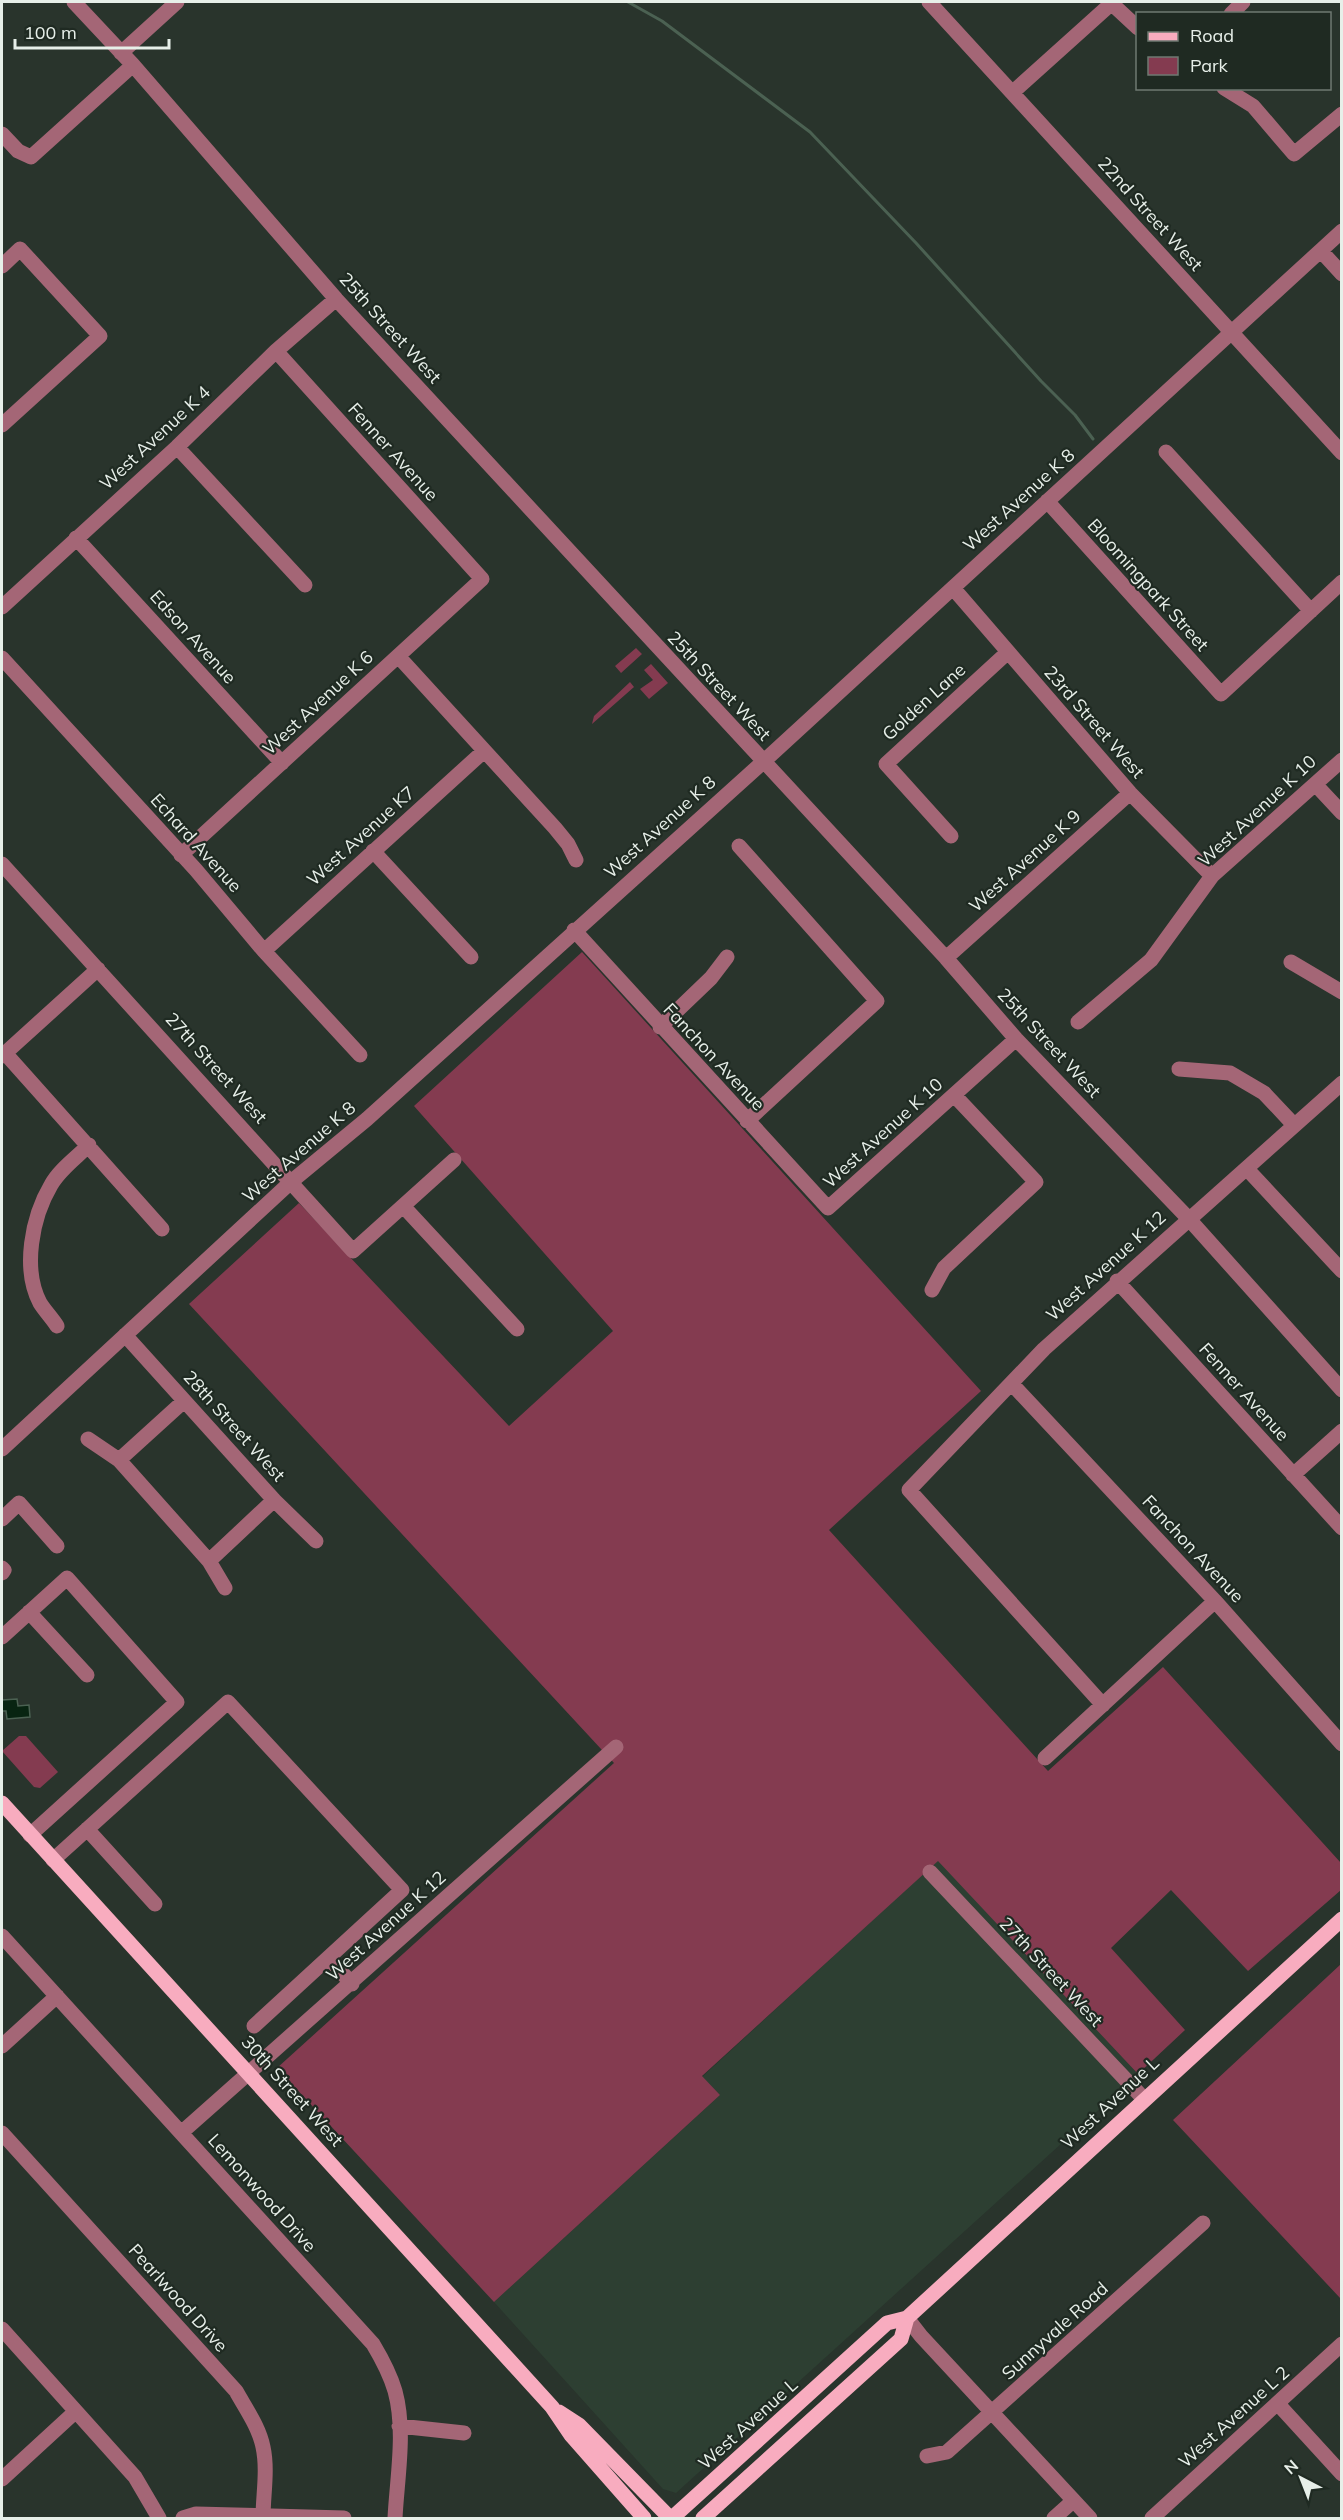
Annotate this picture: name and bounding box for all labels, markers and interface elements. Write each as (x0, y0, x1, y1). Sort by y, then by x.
scale bar (15, 12, 170, 50)
legend (1136, 12, 1331, 90)
text: 100 m (24, 21, 77, 44)
text: Road (1190, 24, 1234, 47)
text: Park (1190, 54, 1229, 77)
street label: 22nd Street West (1093, 152, 1208, 276)
street label: 25th Street West (334, 267, 446, 388)
street label: West Avenue K 4 (95, 380, 215, 495)
street label: Fenner Avenue (343, 398, 444, 506)
street label: West Avenue K 8 (958, 443, 1079, 556)
street label: Bloomingpark Street (1083, 514, 1214, 656)
street label: Edson Avenue (145, 585, 242, 688)
street label: 25th Street West (663, 626, 776, 745)
street label: West Avenue K 6 (258, 645, 378, 760)
street label: Golden Lane (877, 658, 970, 745)
street label: 23rd Street West (1039, 661, 1150, 783)
street label: West Avenue K 10 (1193, 750, 1321, 871)
street label: West Avenue K 8 (599, 770, 720, 883)
street label: West Avenue K7 (302, 781, 420, 890)
street label: Echard Avenue (146, 788, 247, 897)
street label: West Avenue K 9 (964, 804, 1085, 917)
street label: 25th Street West (993, 983, 1106, 1102)
street label: Fanchon Avenue (659, 998, 770, 1115)
street label: 27th Street West (160, 1007, 272, 1128)
street label: West Avenue K 10 (818, 1073, 947, 1193)
street label: West Avenue K 8 (237, 1096, 360, 1207)
street label: West Avenue K 12 (1041, 1206, 1170, 1326)
street label: Fenner Avenue (1194, 1338, 1295, 1446)
street label: 28th Street West (178, 1365, 290, 1486)
street label: Fanchon Avenue (1138, 1490, 1249, 1607)
street label: West Avenue K 12 (321, 1866, 450, 1986)
street label: 27th Street West (995, 1912, 1108, 2031)
street label: 30th Street West (236, 2030, 348, 2151)
street label: West Avenue L (1056, 2051, 1164, 2154)
street label: Lemonwood Drive (203, 2129, 321, 2257)
street label: Pearlwood Drive (124, 2239, 233, 2357)
street label: Sunnyvale Road (997, 2277, 1113, 2384)
street label: West Avenue L 2 (1173, 2361, 1294, 2472)
street label: West Avenue L (693, 2373, 802, 2474)
north arrow (1271, 2448, 1331, 2508)
text: N (1280, 2455, 1302, 2478)

